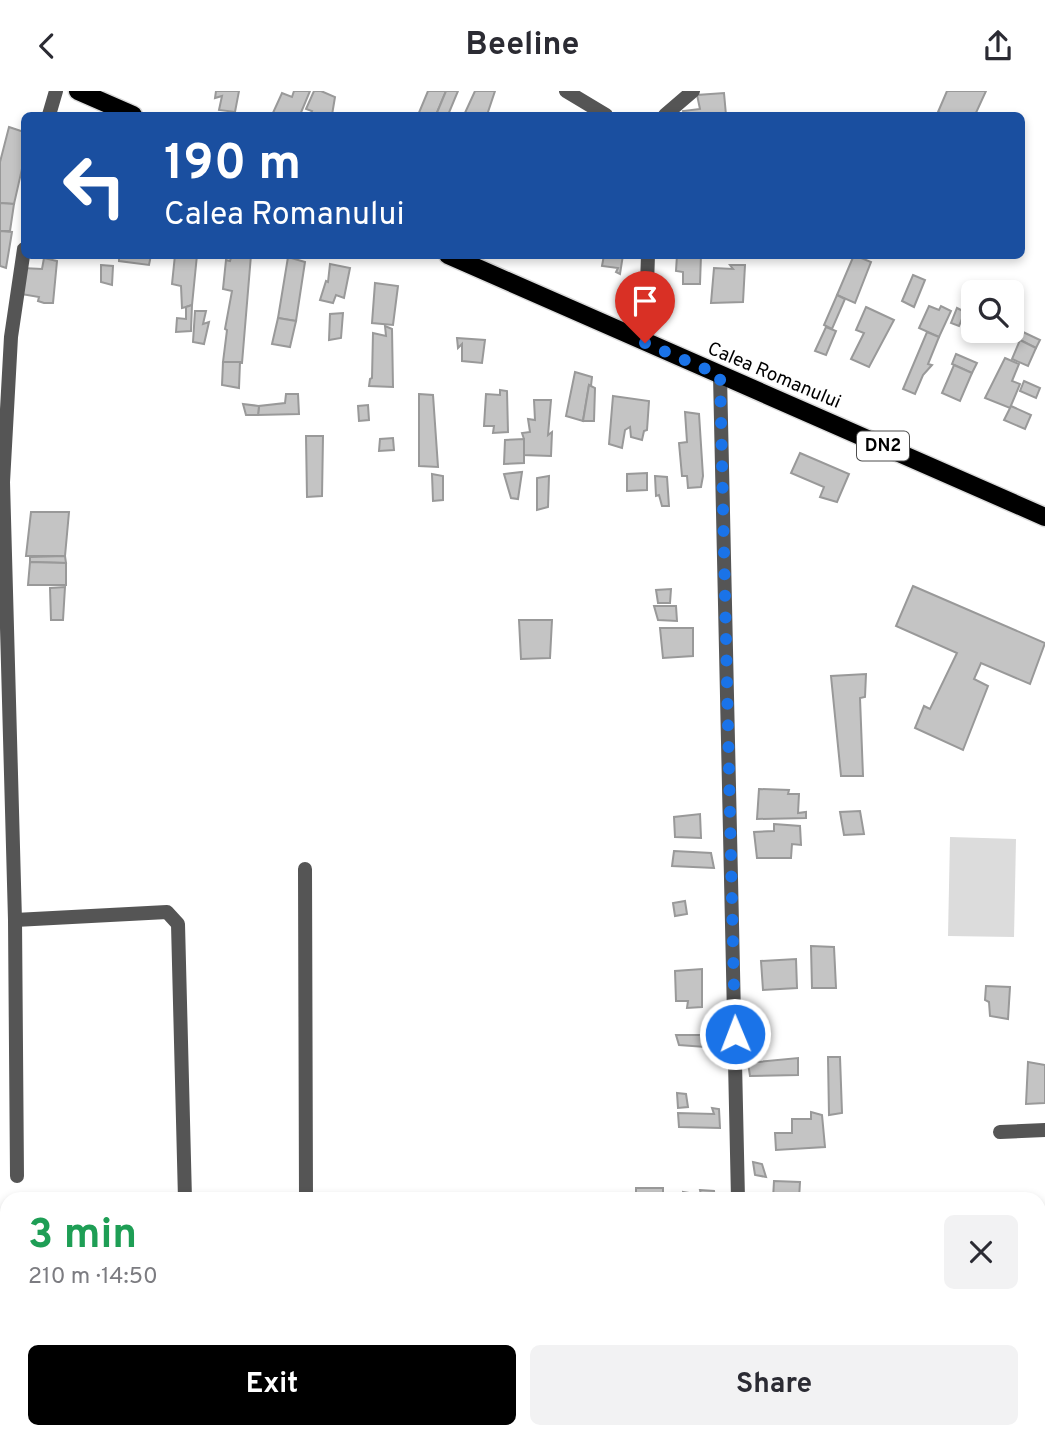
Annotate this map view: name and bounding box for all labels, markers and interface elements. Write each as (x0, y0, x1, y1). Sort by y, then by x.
text: Beeline (466, 26, 579, 66)
icon: back (28, 27, 66, 65)
icon: share (979, 27, 1017, 65)
text: 190 m (164, 135, 301, 197)
icon: left (49, 140, 140, 231)
text: Calea Romanului (164, 196, 405, 236)
pin (615, 271, 675, 343)
map controls (961, 280, 1024, 343)
button: search (961, 280, 1024, 343)
icon: arrive (626, 282, 664, 320)
street label: Calea Romanului (704, 337, 844, 415)
road number: DN2 (857, 431, 909, 461)
position arrow (698, 997, 772, 1071)
text: 3 min (28, 1210, 137, 1263)
button: close (944, 1215, 1018, 1289)
text: 210 m · 14:50 (28, 1263, 158, 1292)
button: Exit (28, 1345, 516, 1425)
button: Share (530, 1345, 1018, 1425)

